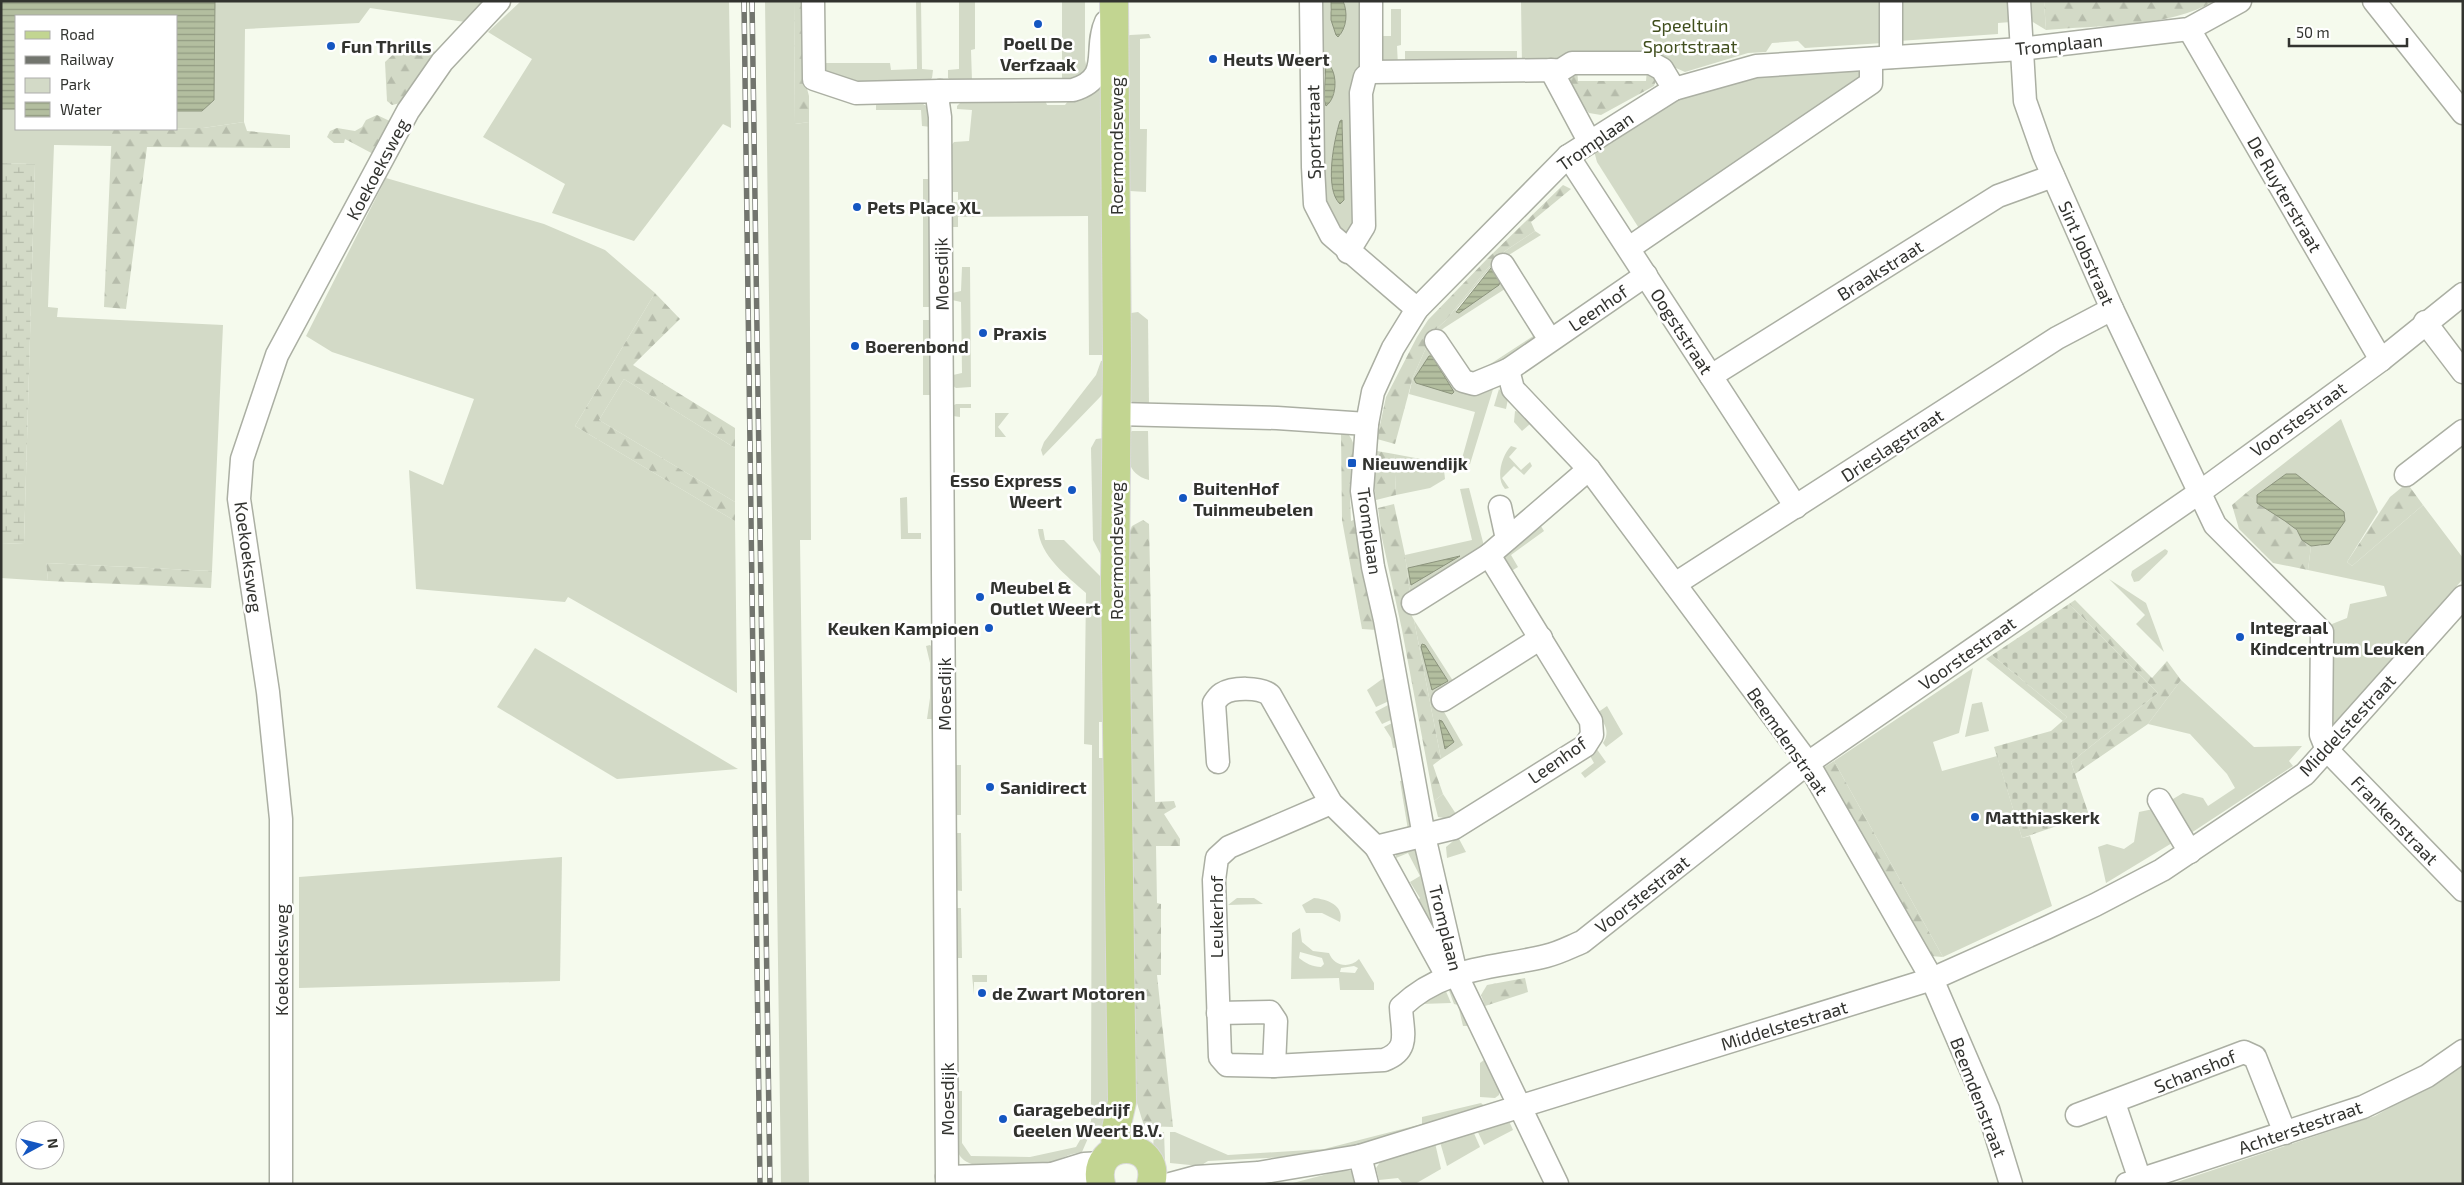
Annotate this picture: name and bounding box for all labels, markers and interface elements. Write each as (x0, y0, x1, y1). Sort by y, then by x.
park label: Speeltuin Sportstraat (1643, 14, 1737, 57)
legend (15, 15, 178, 130)
scale bar (2289, 15, 2406, 47)
marker: Poell De Verfzaak (1032, 18, 1044, 30)
text: 50 m (2296, 23, 2330, 41)
text: Road (60, 25, 95, 43)
street label: Tromplaan (2014, 28, 2104, 60)
place label: Poell De Verfzaak (1000, 32, 1076, 75)
place label: Fun Thrills (341, 35, 431, 57)
marker: Fun Thrills (325, 40, 337, 52)
place label: Heuts Weert (1223, 48, 1330, 70)
text: Railway (60, 50, 114, 68)
marker: Heuts Weert (1207, 53, 1219, 65)
text: Park (60, 75, 91, 93)
street label: Roermondseweg (1105, 77, 1127, 215)
street label: Sportstraat (1301, 84, 1325, 180)
text: Water (60, 100, 102, 118)
street label: Tromplaan (1553, 107, 1637, 175)
street label: Koekoeksweg (341, 114, 413, 224)
street label: De Ruyterstraat (2243, 132, 2327, 256)
place label: Pets Place XL (867, 196, 981, 218)
street label: Sint Jobstraat (2054, 197, 2120, 309)
marker: Pets Place XL (851, 201, 863, 213)
street label: Braakstraat (1833, 235, 1927, 305)
street label: Moesdijk (929, 237, 953, 311)
street label: Leenhof (1564, 280, 1633, 336)
street label: Oogststraat (1646, 284, 1718, 378)
place label: Praxis (993, 322, 1047, 344)
marker: Praxis (977, 327, 989, 339)
place label: Boerenbond (865, 335, 969, 357)
marker: Boerenbond (849, 340, 861, 352)
street label: Voorstestraat (2246, 377, 2350, 461)
street label: Drieslagstraat (1837, 404, 1947, 486)
place label: Nieuwendijk (1362, 452, 1468, 474)
marker: Nieuwendijk (1346, 457, 1358, 469)
place label: Esso Express Weert (950, 469, 1063, 512)
place label: BuitenHof Tuinmeubelen (1193, 477, 1313, 520)
street label: Roermondseweg (1105, 482, 1127, 620)
marker: Esso Express Weert (1066, 484, 1078, 496)
street label: Tromplaan (1353, 486, 1387, 576)
marker: BuitenHof Tuinmeubelen (1177, 492, 1189, 504)
street label: Koekoeksweg (230, 500, 268, 614)
place label: Meubel & Outlet Weert (990, 576, 1101, 619)
marker: Meubel & Outlet Weert (974, 591, 986, 603)
street label: Voorstestraat (1914, 611, 2020, 695)
place label: Integraal Kindcentrum Leuken (2250, 616, 2425, 659)
place label: Keuken Kampioen (828, 617, 979, 639)
marker: Keuken Kampioen (983, 622, 995, 634)
marker: Integraal Kindcentrum Leuken (2234, 631, 2246, 643)
street label: Moesdijk (933, 657, 955, 731)
street label: Middelstestraat (2294, 669, 2400, 781)
street label: Beemdenstraat (1743, 683, 1833, 799)
street label: Leenhof (1523, 731, 1591, 788)
street label: Frankenstraat (2347, 771, 2443, 869)
place label: Sanidirect (1000, 776, 1087, 798)
marker: Sanidirect (984, 781, 996, 793)
place label: Matthiaskerk (1985, 806, 2100, 828)
marker: Matthiaskerk (1969, 811, 1981, 823)
street label: Voorstestraat (1591, 850, 1694, 938)
street label: Leukerhof (1205, 875, 1227, 958)
street label: Tromplaan (1425, 883, 1467, 973)
street label: Koekoeksweg (270, 904, 292, 1016)
place label: de Zwart Motoren (992, 982, 1145, 1004)
marker: de Zwart Motoren (976, 987, 988, 999)
street label: Middelstestraat (1718, 995, 1850, 1055)
street label: Beemdenstraat (1946, 1034, 2012, 1160)
street label: Schanshof (2151, 1044, 2240, 1097)
street label: Moesdijk (936, 1062, 958, 1136)
street label: Achterstestraat (2235, 1095, 2365, 1159)
place label: Garagebedrijf Geelen Weert B.V. (1013, 1098, 1163, 1141)
marker: Garagebedrijf Geelen Weert B.V. (997, 1113, 1009, 1125)
north arrow (15, 1120, 65, 1170)
text: N (44, 1137, 62, 1149)

